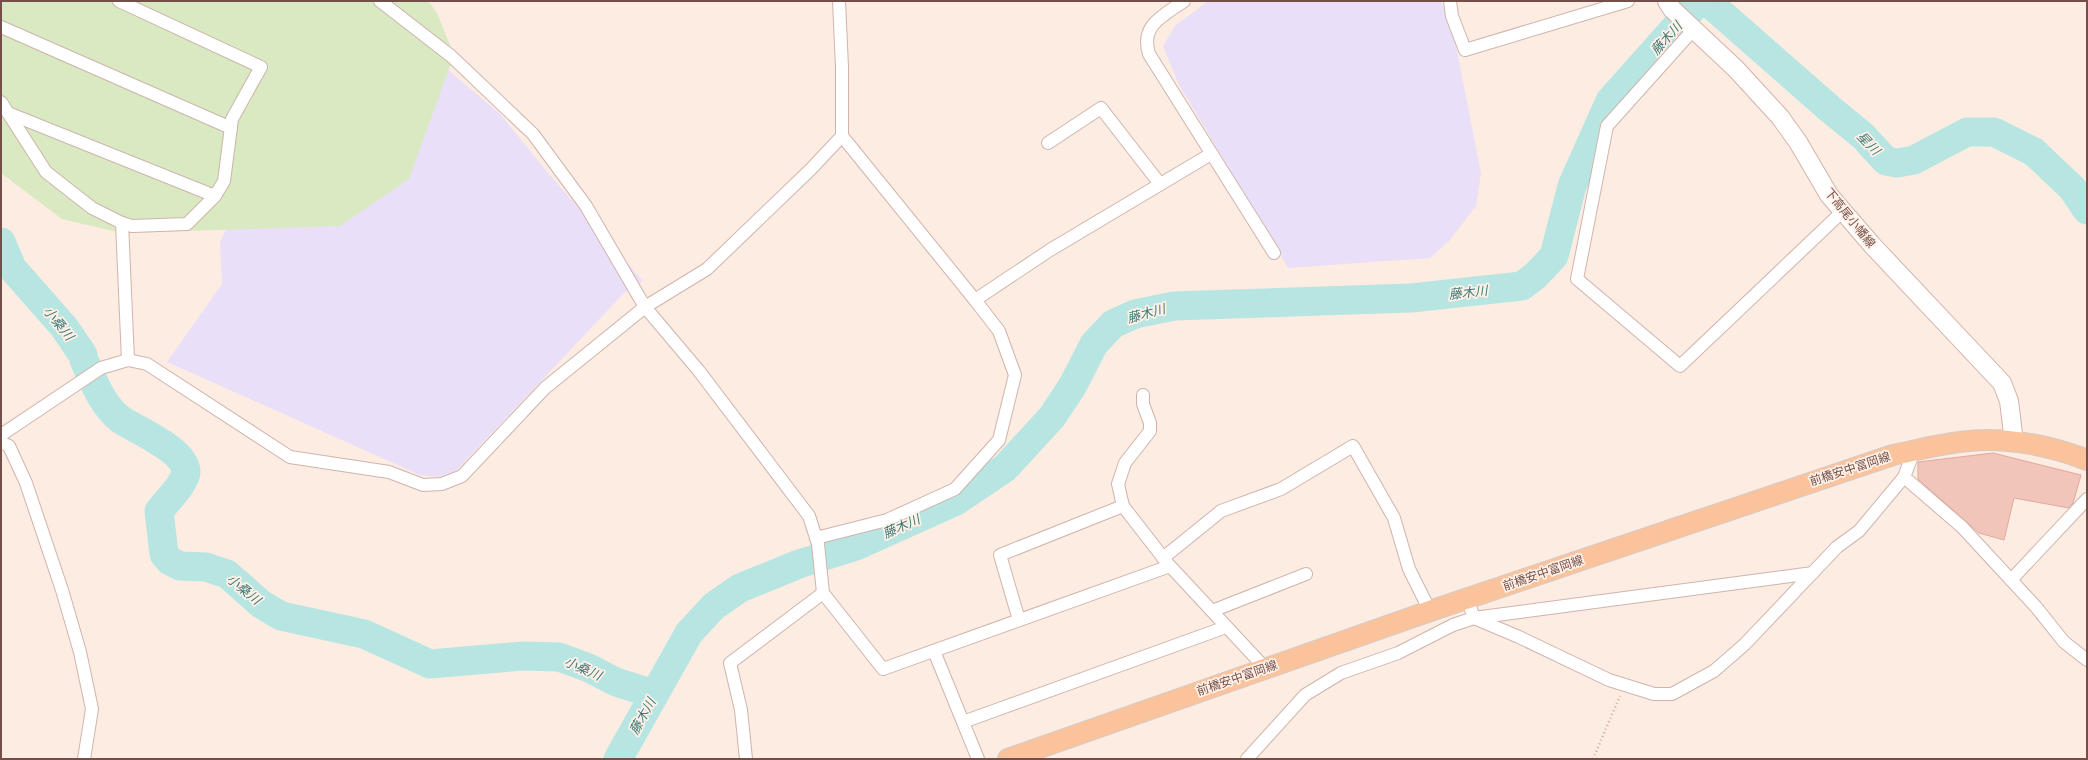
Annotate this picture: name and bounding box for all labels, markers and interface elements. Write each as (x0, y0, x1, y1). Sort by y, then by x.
water label: 藤木川 (1646, 16, 1687, 59)
water label: 星川 (1853, 127, 1886, 160)
street label: 下高尾小幡線 (1821, 184, 1880, 251)
water label: 藤木川 (1448, 281, 1490, 303)
water label: 藤木川 (1125, 299, 1169, 327)
water label: 小桑川 (40, 302, 80, 345)
street label: 前橋安中富岡線 (1807, 447, 1892, 490)
water label: 藤木川 (880, 509, 924, 542)
street label: 前橋安中富岡線 (1500, 551, 1585, 594)
water label: 小桑川 (223, 570, 266, 610)
water label: 小桑川 (562, 652, 606, 685)
street label: 前橋安中富岡線 (1194, 656, 1279, 699)
water label: 藤木川 (625, 693, 660, 737)

